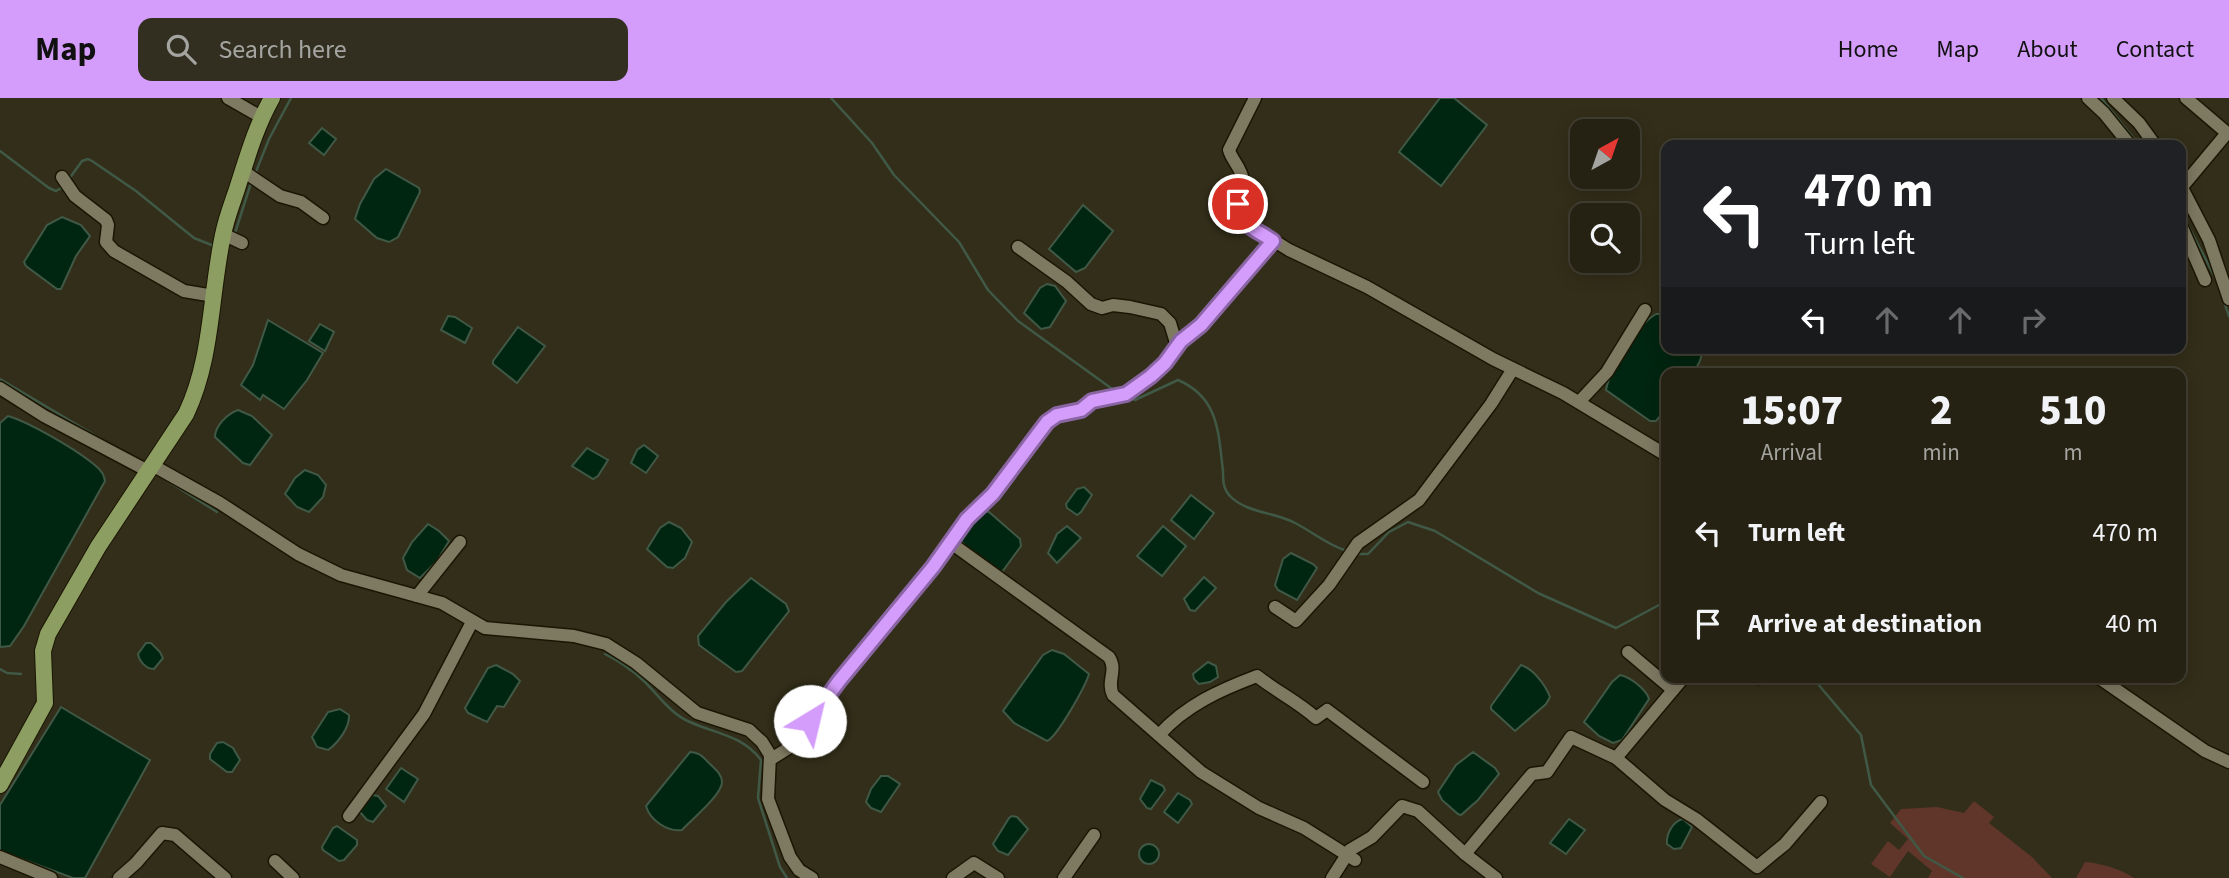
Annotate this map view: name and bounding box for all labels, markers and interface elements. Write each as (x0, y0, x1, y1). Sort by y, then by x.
search box (138, 18, 628, 81)
text: Map (35, 26, 96, 73)
icon: search (162, 30, 200, 68)
text: Search here (218, 31, 347, 68)
text: Home (1838, 32, 1898, 67)
text: Map (1936, 32, 1979, 67)
text: About (2017, 32, 2078, 67)
text: Contact (2116, 32, 2194, 67)
north arrow (1570, 119, 1640, 189)
map controls (1570, 119, 1640, 273)
text: 470 m (1804, 156, 1933, 226)
icon: left (1689, 168, 1780, 259)
pin (1208, 174, 1268, 234)
icon: arrive (1219, 185, 1257, 223)
button: search (1570, 203, 1640, 273)
text: Turn left (1804, 221, 1915, 267)
icon: left (1795, 301, 1833, 339)
icon: ahead (1868, 301, 1906, 339)
icon: ahead (1941, 301, 1979, 339)
icon: right (2014, 301, 2052, 339)
text: 15:07 (1740, 381, 1843, 441)
text: 2 (1930, 381, 1952, 441)
text: 510 (2039, 381, 2107, 441)
text: Arrival (1761, 436, 1823, 469)
text: min (1923, 436, 1960, 469)
text: m (2063, 436, 2082, 469)
icon: left (1689, 514, 1727, 552)
text: Turn left (1748, 514, 1845, 551)
text: 470 m (2092, 514, 2158, 551)
icon: arrive (1689, 605, 1727, 643)
text: Arrive at destination (1748, 605, 1982, 642)
text: 40 m (2105, 605, 2158, 642)
position arrow (773, 684, 847, 758)

